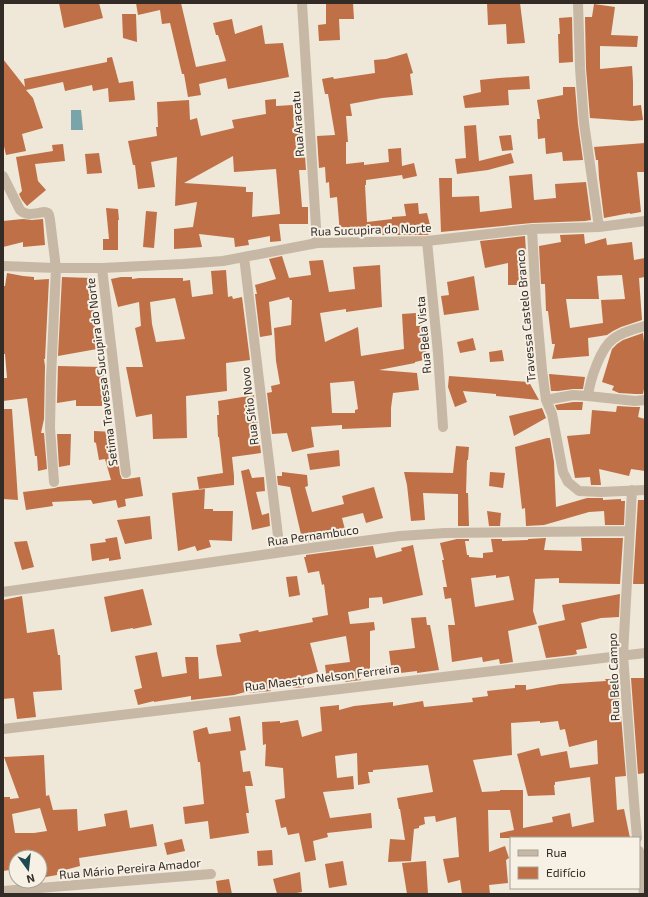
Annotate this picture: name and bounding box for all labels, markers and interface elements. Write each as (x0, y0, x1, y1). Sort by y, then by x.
street label: Rua Aracatu (288, 91, 306, 157)
street label: Rua Sucupira do Norte (310, 220, 432, 238)
street label: Travessa Castelo Branco (512, 249, 538, 383)
street label: Setima Travessa Sucupira do Norte (83, 277, 119, 467)
street label: Rua Bela Vista (413, 296, 433, 374)
street label: Rua Sítio Novo (237, 366, 261, 446)
street label: Rua Pernambuco (266, 522, 360, 548)
street label: Rua Belo Campo (604, 633, 622, 721)
street label: Rua Maestro Nelson Ferreira (244, 661, 400, 693)
legend (510, 837, 640, 889)
text: Rua (546, 845, 567, 859)
north arrow (8, 849, 48, 889)
street label: Rua Mário Pereira Amador (59, 855, 202, 881)
text: Edifício (546, 865, 586, 879)
text: N (25, 872, 36, 886)

